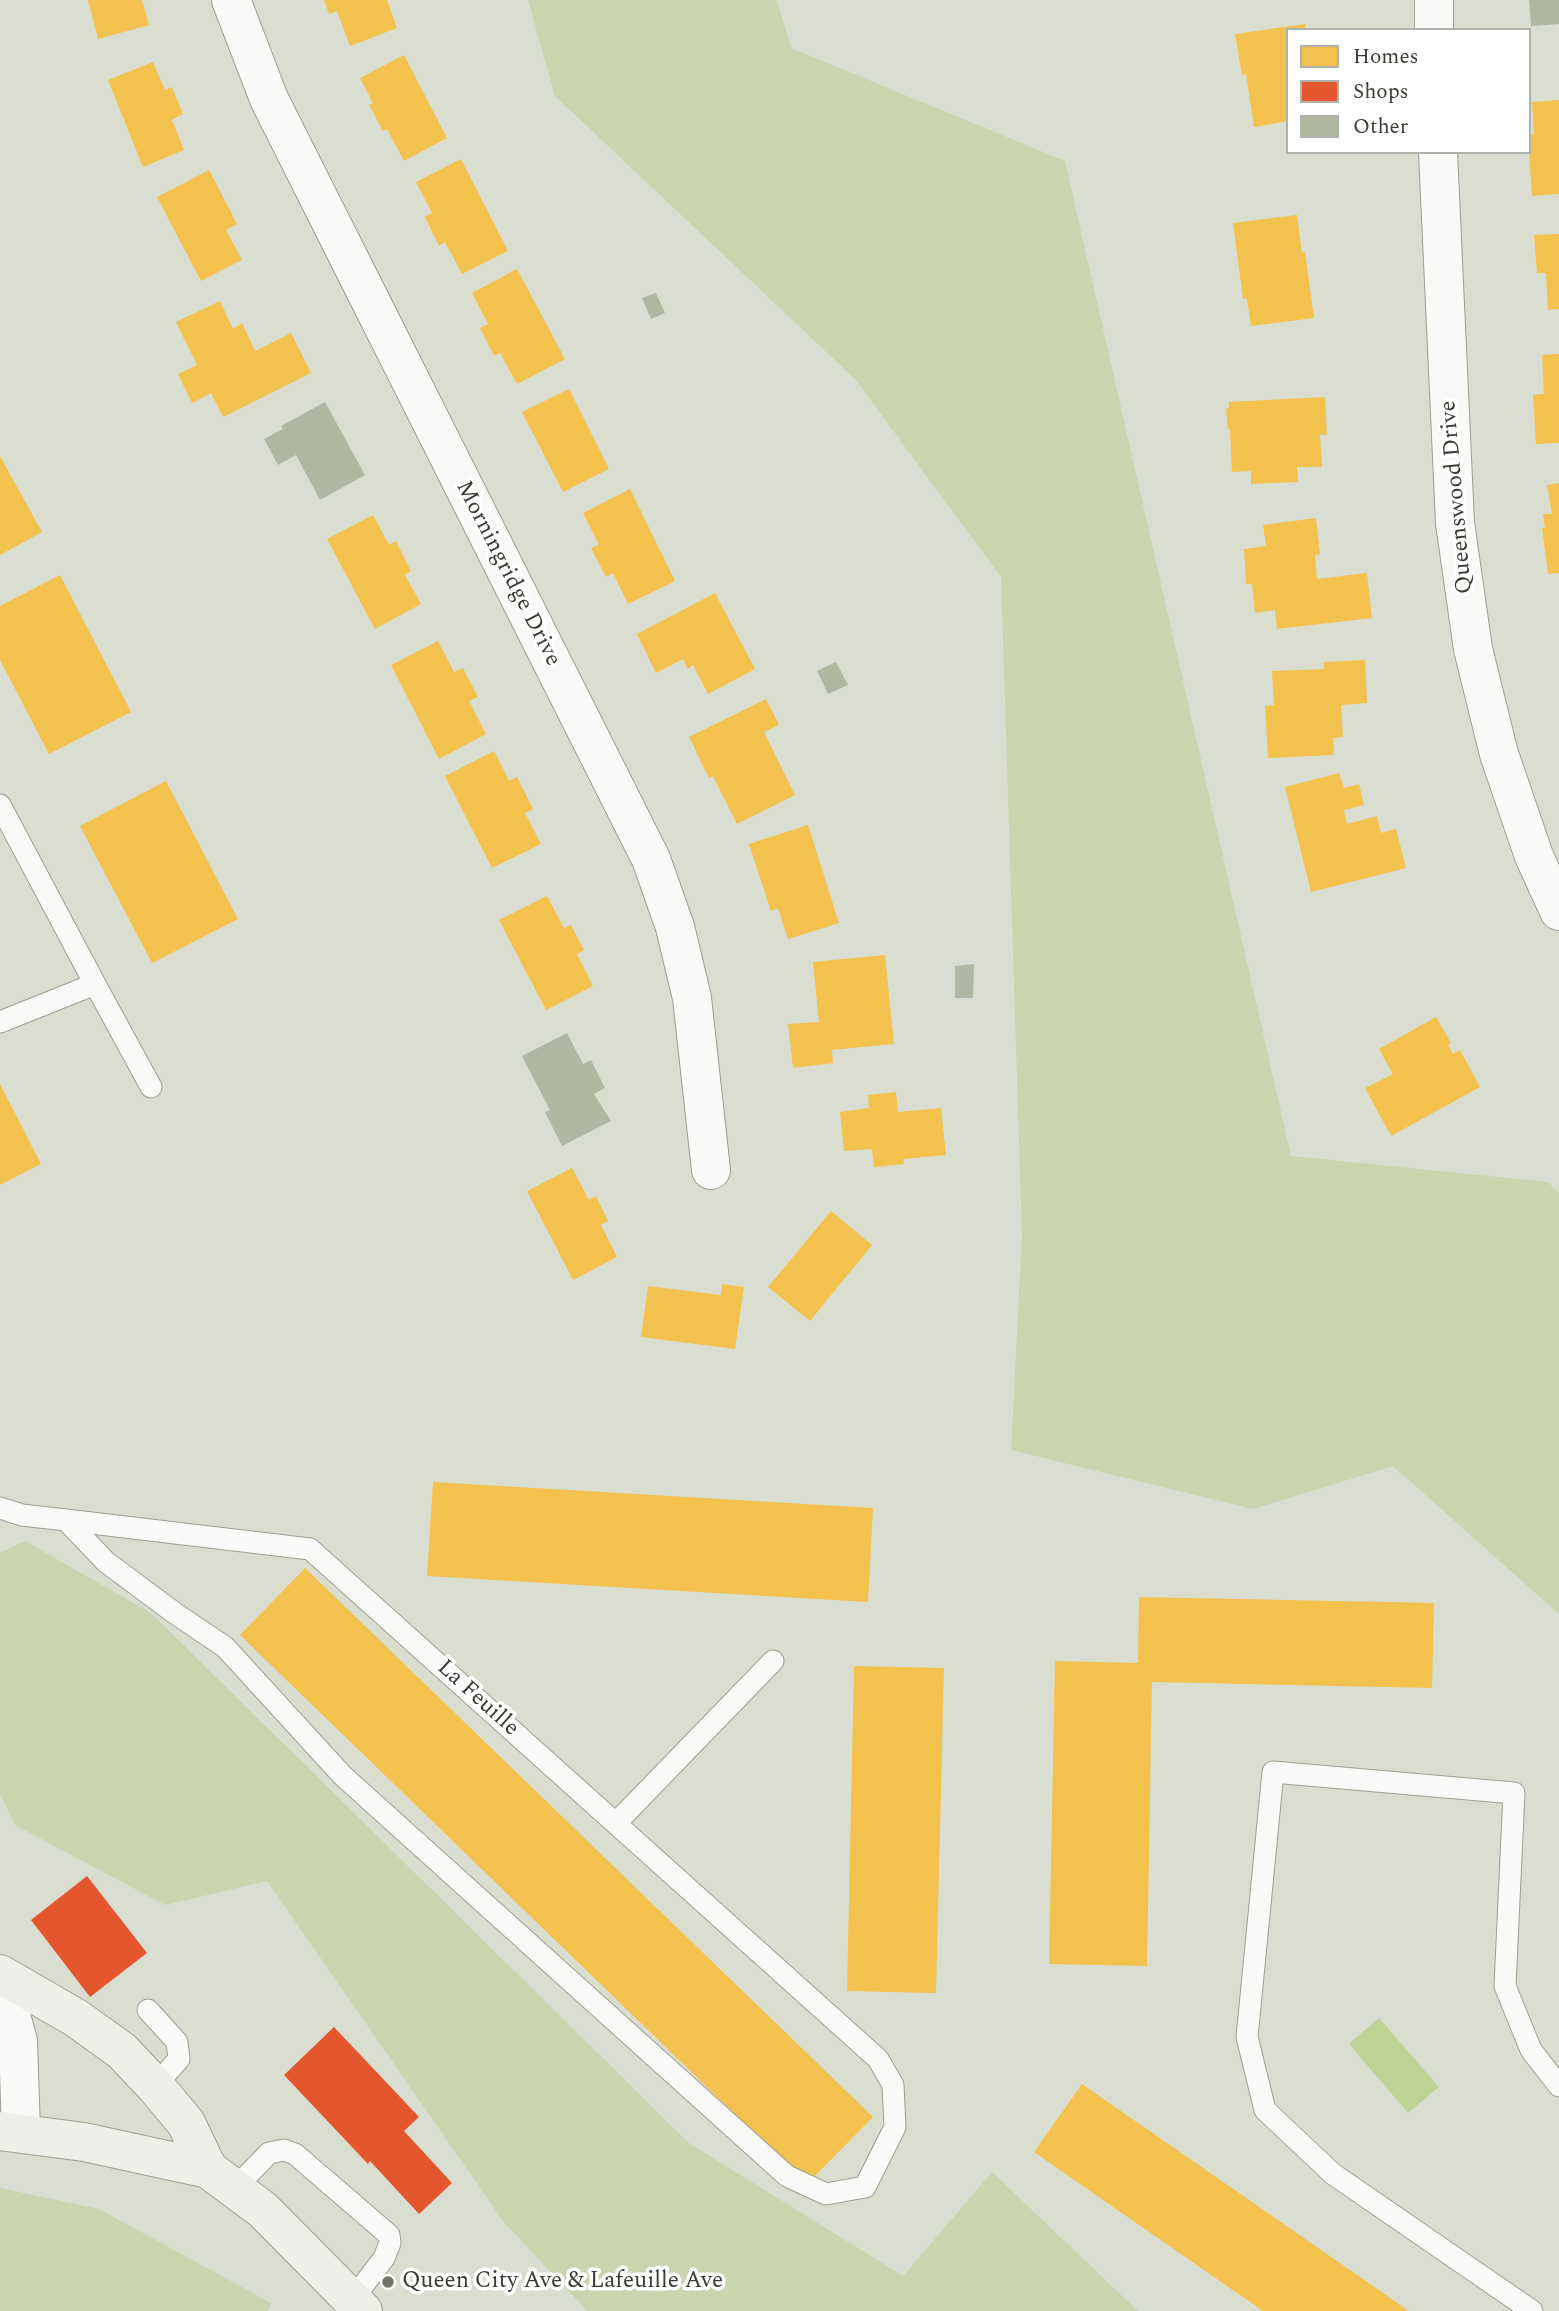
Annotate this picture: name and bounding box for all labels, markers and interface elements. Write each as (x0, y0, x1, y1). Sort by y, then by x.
legend (1286, 28, 1531, 154)
text: Homes (1353, 41, 1419, 73)
text: Shops (1353, 76, 1409, 108)
text: Other (1353, 111, 1408, 143)
street label: Queenswood Drive (1436, 399, 1480, 595)
street label: Morningridge Drive (448, 477, 566, 671)
street label: La Feuille (430, 1655, 524, 1743)
place label: Queen City Ave & Lafeuille Ave (402, 2268, 723, 2296)
marker: Queen City Ave & Lafeuille Ave (380, 2274, 396, 2290)

